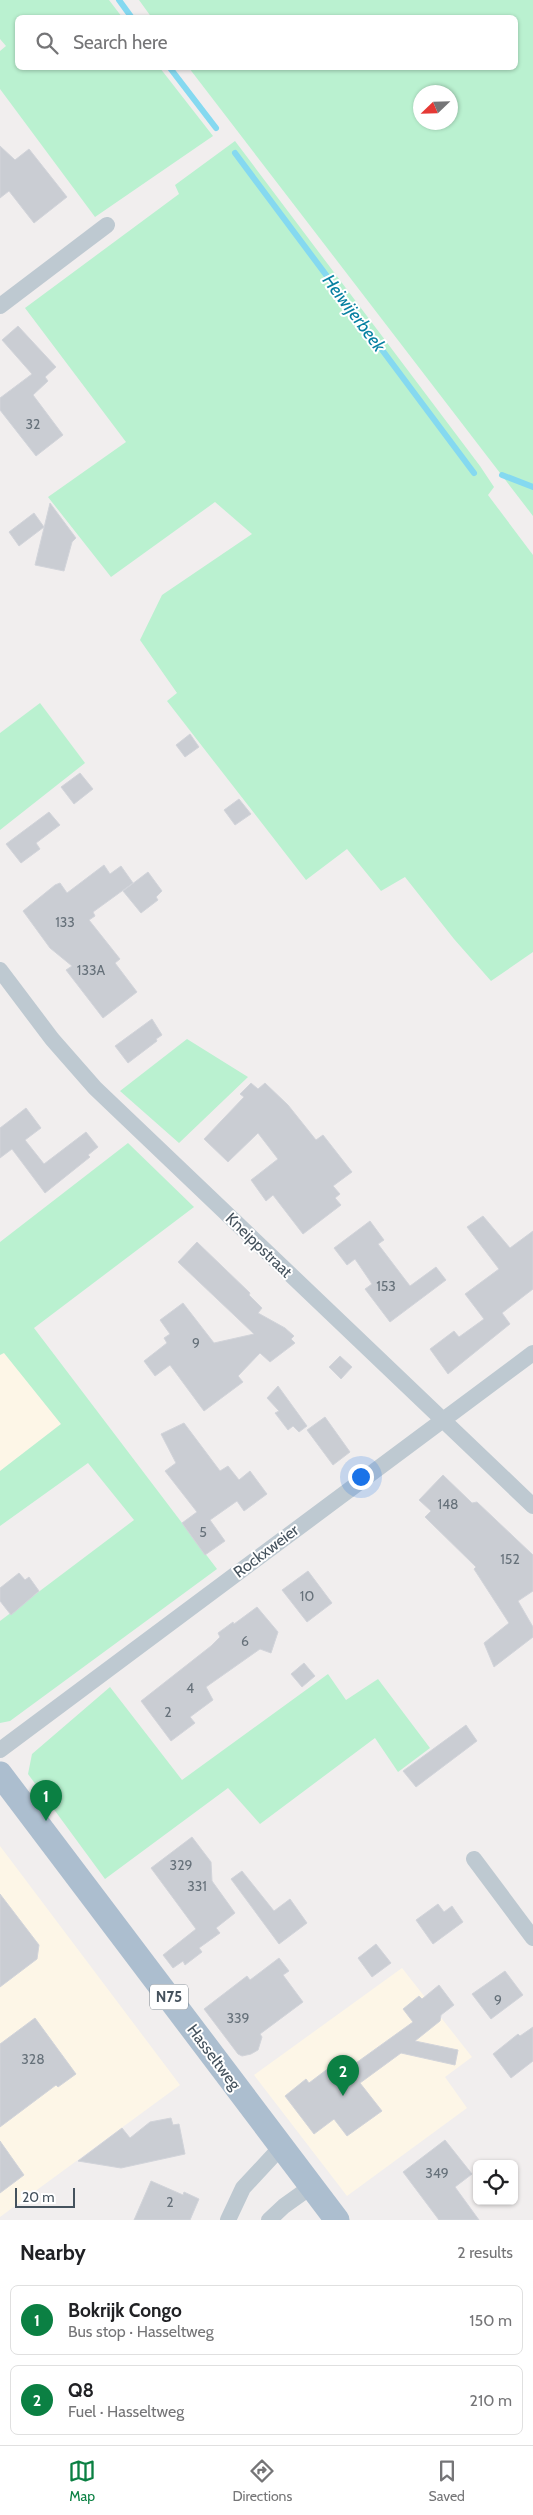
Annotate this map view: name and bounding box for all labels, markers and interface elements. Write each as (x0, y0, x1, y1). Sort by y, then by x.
search box (15, 15, 518, 70)
icon: search (33, 29, 61, 57)
text: Search here (73, 31, 167, 54)
north arrow (413, 85, 458, 130)
water label: Heiwijerbeek (318, 270, 391, 357)
house number: 32 (26, 415, 40, 433)
house number: 133 (55, 913, 75, 931)
house number: 133A (77, 961, 106, 979)
street label: Kneippstraat (222, 1209, 297, 1282)
house number: 153 (376, 1277, 396, 1295)
house number: 9 (192, 1334, 200, 1352)
your location (348, 1464, 374, 1490)
house number: 148 (437, 1495, 459, 1513)
street label: Rockxweier (230, 1520, 303, 1582)
house number: 5 (199, 1523, 207, 1541)
house number: 152 (500, 1550, 520, 1568)
house number: 10 (300, 1587, 314, 1605)
house number: 6 (241, 1632, 249, 1650)
house number: 4 (186, 1679, 194, 1697)
house number: 2 (164, 1703, 172, 1721)
pin: 1 (30, 1780, 62, 1821)
house number: 329 (170, 1856, 192, 1874)
house number: 331 (187, 1877, 207, 1895)
road number: N75 (150, 1984, 188, 2010)
house number: 9 (494, 1991, 502, 2009)
house number: 339 (226, 2009, 250, 2027)
street label: Hasseltweg (183, 2021, 245, 2094)
house number: 328 (21, 2050, 45, 2068)
pin: 2 (327, 2055, 359, 2096)
map controls (473, 2160, 518, 2205)
button: locate (473, 2160, 518, 2205)
house number: 349 (425, 2164, 449, 2182)
scale bar (15, 2185, 75, 2208)
text: 20 m (22, 2188, 55, 2206)
house number: 2 (166, 2193, 174, 2211)
text: Nearby (20, 2240, 86, 2265)
text: 2 results (457, 2243, 513, 2262)
text: Bokrijk Congo (68, 2299, 182, 2322)
text: 1 (34, 2311, 40, 2330)
text: 150 m (469, 2311, 512, 2330)
text: Bus stop · Hasseltweg (68, 2322, 214, 2341)
text: Q8 (68, 2379, 94, 2402)
text: 2 (33, 2391, 41, 2410)
text: 210 m (470, 2391, 512, 2410)
text: Fuel · Hasseltweg (68, 2402, 184, 2421)
tab: Map (68, 2457, 96, 2505)
tab: Directions (232, 2457, 292, 2505)
tab: Saved (428, 2457, 465, 2505)

